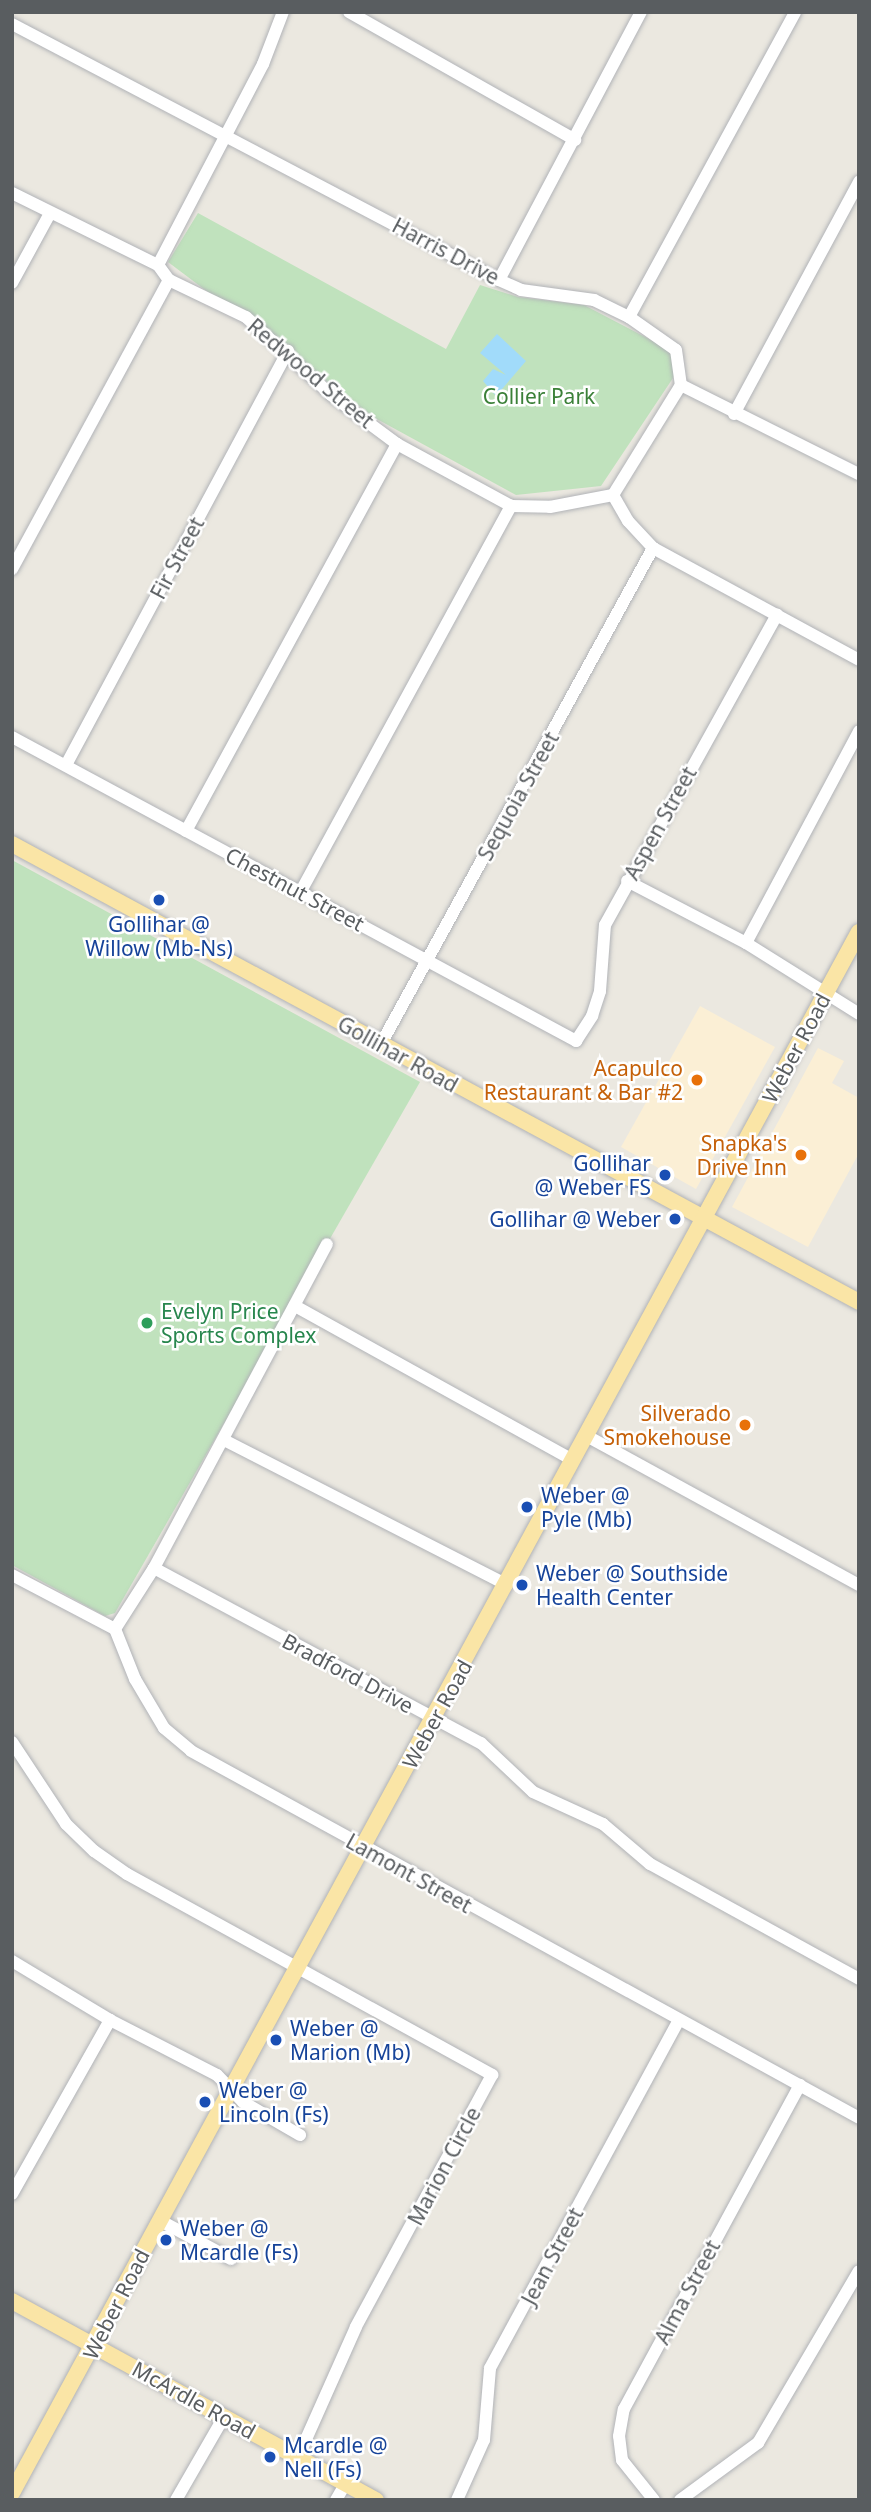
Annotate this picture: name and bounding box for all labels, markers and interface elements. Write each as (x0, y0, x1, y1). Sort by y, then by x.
street label: Harris Drive (388, 212, 504, 290)
street label: Redwood Street (243, 313, 379, 433)
park label: Collier Park (483, 383, 595, 409)
street label: Fir Street (145, 513, 209, 603)
street label: Sequoia Street (472, 727, 564, 865)
street label: Aspen Street (619, 762, 701, 884)
street label: Chestnut Street (221, 842, 369, 936)
marker: Gollihar @ Willow (Mb-Ns) (151, 892, 167, 908)
place label: Gollihar @ Willow (Mb-Ns) (85, 911, 233, 961)
street label: Weber Road (757, 989, 835, 1107)
street label: Gollihar Road (333, 1011, 463, 1097)
place label: Acapulco Restaurant & Bar #2 (484, 1055, 683, 1105)
marker: Acapulco Restaurant & Bar #2 (689, 1072, 705, 1088)
place label: Snapka's Drive Inn (697, 1130, 787, 1180)
marker: Snapka's Drive Inn (793, 1147, 809, 1163)
place label: Gollihar @ Weber FS (534, 1150, 651, 1200)
marker: Gollihar @ Weber FS (657, 1167, 673, 1183)
place label: Gollihar @ Weber (489, 1206, 661, 1232)
marker: Gollihar @ Weber (667, 1211, 683, 1227)
place label: Evelyn Price Sports Complex (161, 1298, 316, 1348)
marker: Evelyn Price Sports Complex (139, 1315, 155, 1331)
place label: Silverado Smokehouse (604, 1400, 731, 1450)
marker: Silverado Smokehouse (737, 1417, 753, 1433)
place label: Weber @ Pyle (Mb) (541, 1482, 632, 1532)
marker: Weber @ Pyle (Mb) (519, 1499, 535, 1515)
place label: Weber @ Southside Health Center (536, 1560, 728, 1610)
marker: Weber @ Southside Health Center (514, 1577, 530, 1593)
street label: Bradford Drive (278, 1628, 418, 1718)
street label: Weber Road (397, 1655, 477, 1773)
street label: Lamont Street (342, 1828, 476, 1918)
place label: Weber @ Marion (Mb) (290, 2015, 411, 2065)
marker: Weber @ Marion (Mb) (268, 2032, 284, 2048)
place label: Weber @ Lincoln (Fs) (219, 2077, 329, 2127)
marker: Weber @ Lincoln (Fs) (197, 2094, 213, 2110)
street label: Marion Circle (402, 2103, 486, 2229)
street label: Jean Street (516, 2203, 588, 2309)
place label: Weber @ Mcardle (Fs) (180, 2215, 298, 2265)
marker: Weber @ Mcardle (Fs) (158, 2232, 174, 2248)
street label: Alma Street (649, 2236, 725, 2348)
street label: Weber Road (77, 2245, 155, 2363)
street label: McArdle Road (128, 2356, 260, 2444)
place label: Mcardle @ Nell (Fs) (284, 2432, 388, 2482)
marker: Mcardle @ Nell (Fs) (262, 2449, 278, 2465)

